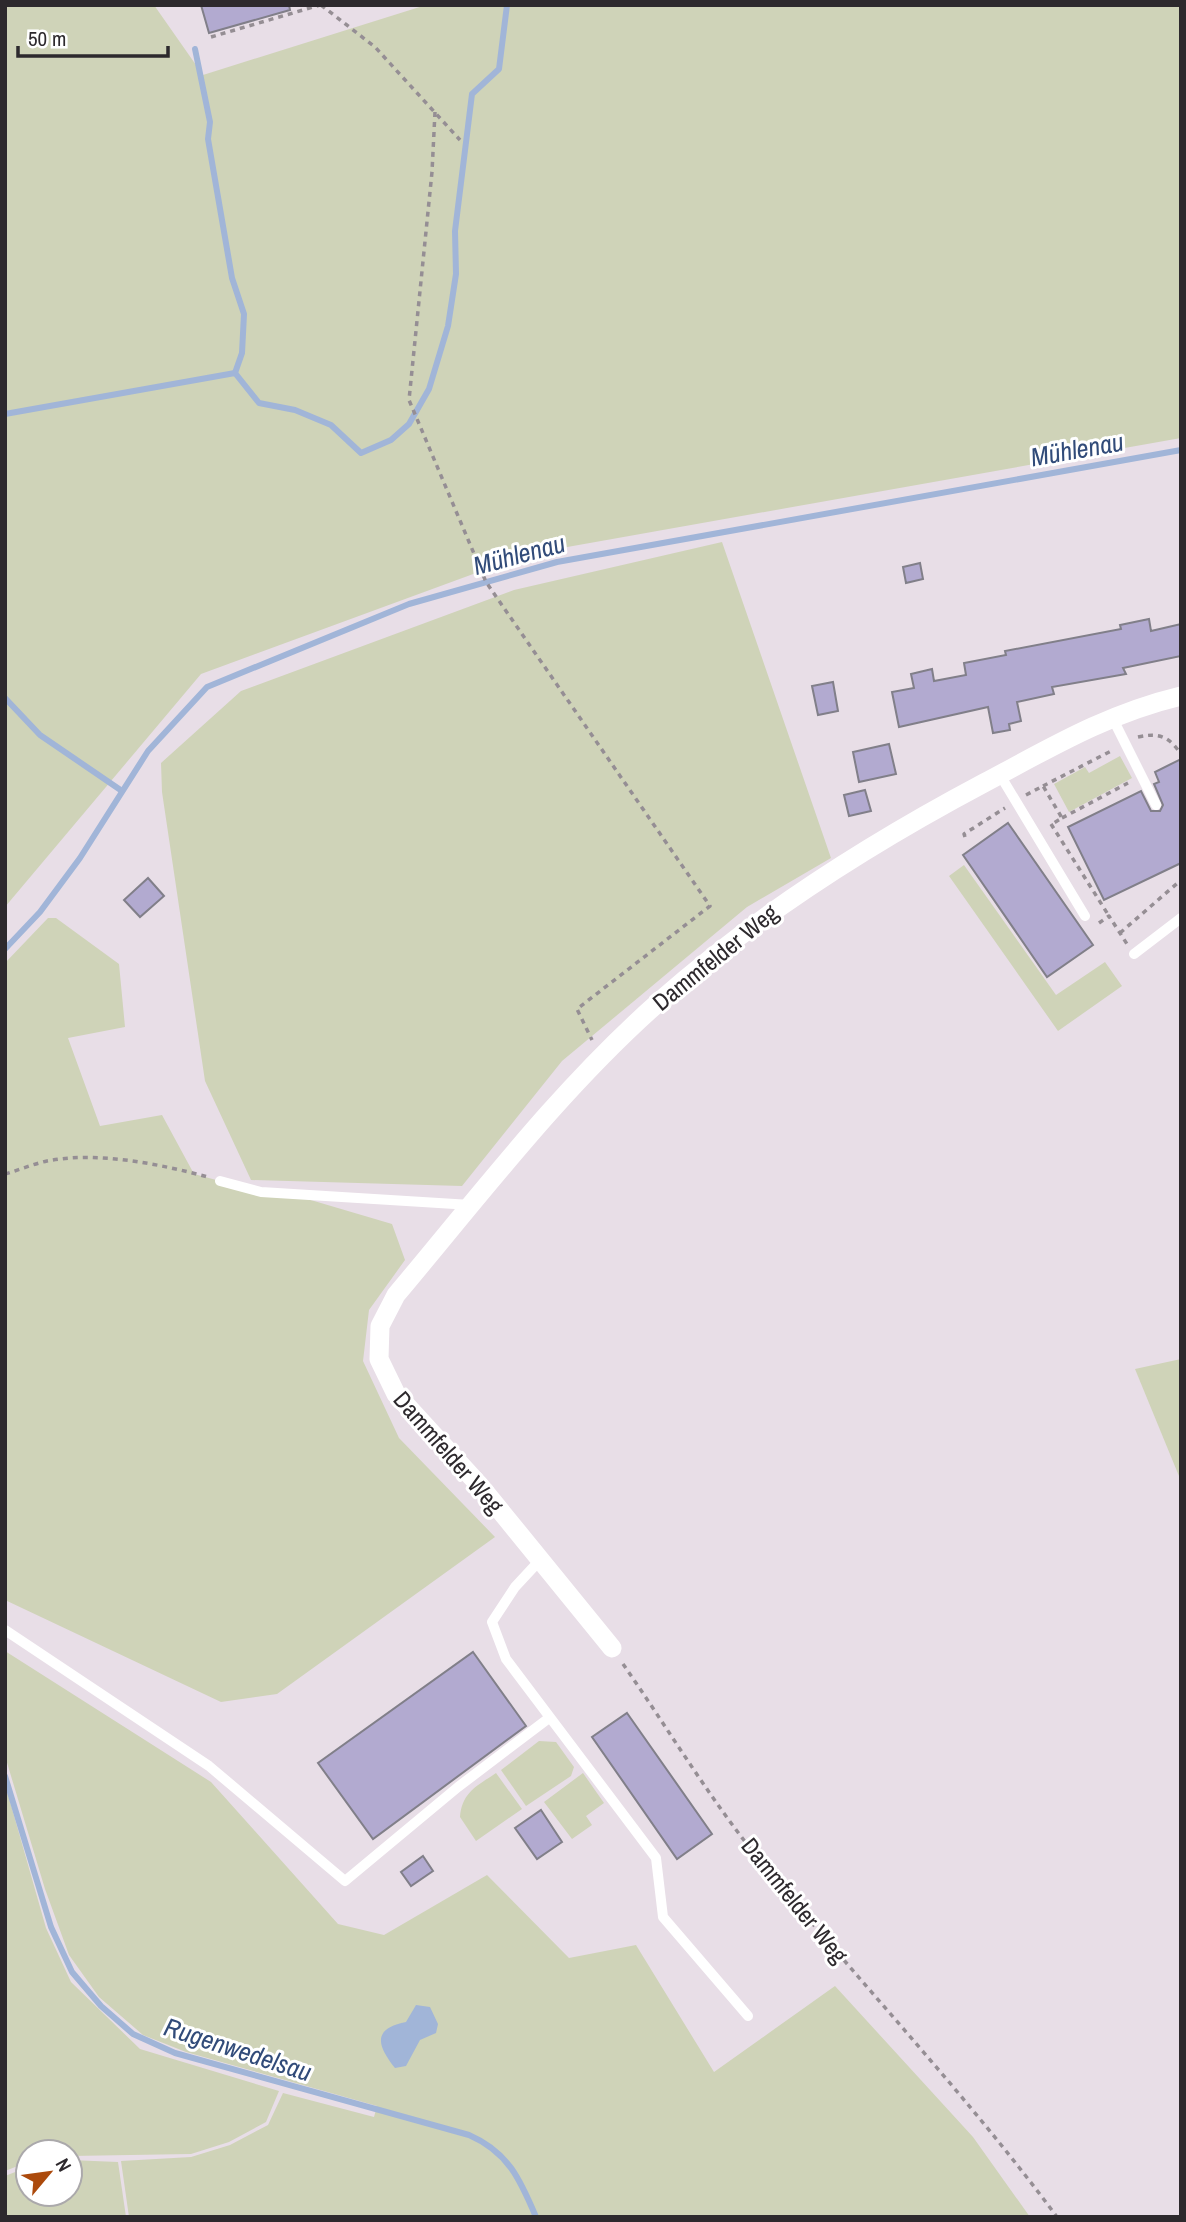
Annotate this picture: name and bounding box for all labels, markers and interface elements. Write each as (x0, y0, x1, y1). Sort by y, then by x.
scale bar (18, 14, 168, 58)
text: 50 m (28, 24, 66, 53)
water label: Mühlenau (1028, 424, 1126, 474)
water label: Mühlenau (469, 525, 569, 583)
street label: Dammfelder Weg (646, 896, 784, 1018)
street label: Dammfelder Weg (387, 1384, 511, 1520)
street label: Dammfelder Weg (734, 1831, 856, 1969)
water label: Rugenwedelsau (160, 2009, 316, 2089)
north arrow (14, 2138, 84, 2208)
text: N (50, 2154, 78, 2176)

